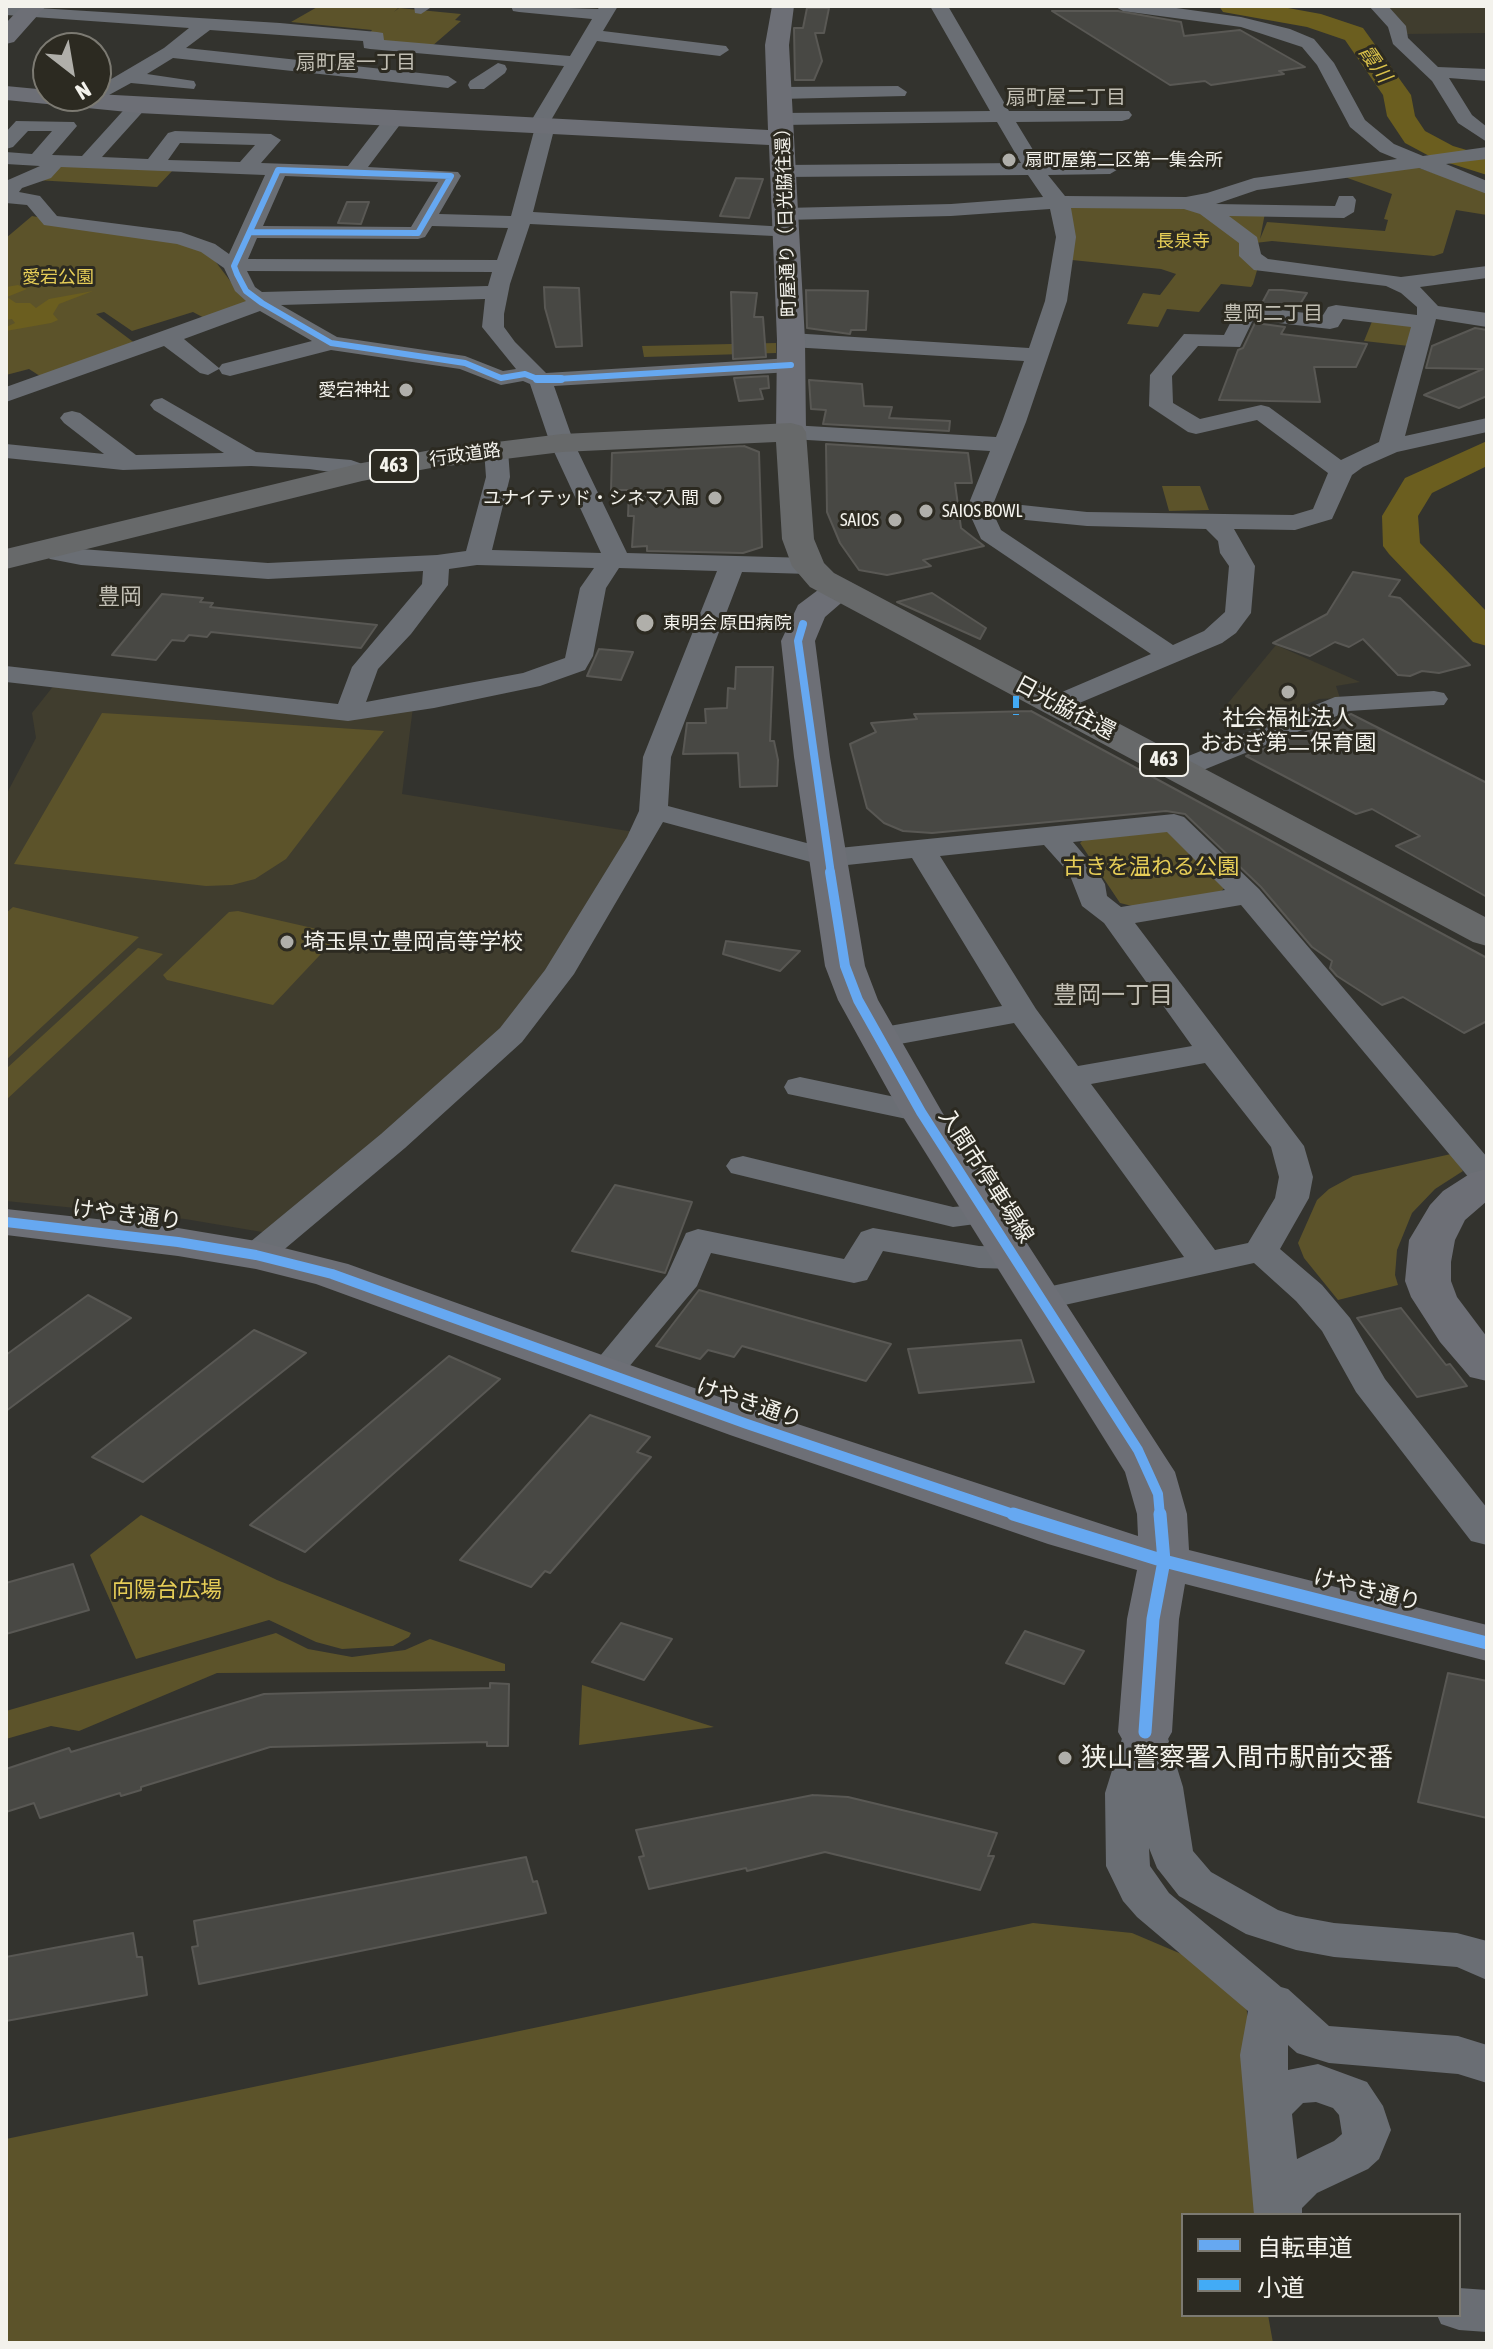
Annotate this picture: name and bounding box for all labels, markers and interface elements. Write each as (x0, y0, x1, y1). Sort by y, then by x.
north arrow (32, 32, 112, 112)
water label: 霞川 (1354, 41, 1396, 87)
district label: 扇町屋一丁目 (296, 51, 416, 75)
text: N (71, 76, 96, 105)
district label: 扇町屋二丁目 (1006, 86, 1126, 110)
street label: 町屋通り（日光脇往還） (772, 119, 800, 317)
place label: 扇町屋第二区第一集会所 (1025, 149, 1223, 171)
marker: 扇町屋第二区第一集会所 (1000, 151, 1018, 169)
park label: 長泉寺 (1156, 230, 1210, 252)
park label: 愛宕公園 (22, 266, 94, 288)
district label: 豊岡二丁目 (1223, 302, 1323, 326)
place label: 愛宕神社 (318, 379, 390, 401)
marker: 愛宕神社 (397, 381, 415, 399)
street label: 行政道路 (428, 439, 502, 471)
road number: 463 (370, 450, 418, 482)
place label: ユナイテッド・シネマ入間 (483, 487, 699, 509)
marker: ユナイテッド・シネマ入間 (706, 489, 724, 507)
place label: SAIOS BOWL (942, 500, 1022, 522)
marker: SAIOS BOWL (917, 502, 935, 520)
place label: SAIOS (840, 509, 879, 531)
marker: SAIOS (886, 511, 904, 529)
district label: 豊岡 (98, 584, 142, 610)
marker: 東明会 原田病院 (634, 612, 656, 634)
place label: 東明会 原田病院 (663, 612, 791, 634)
street label: 日光脇往還 (1010, 671, 1120, 745)
marker: 社会福祉法人 おおぎ第二保育園 (1279, 683, 1297, 701)
place label: 社会福祉法人 おおぎ第二保育園 (1200, 705, 1376, 756)
road number: 463 (1140, 744, 1188, 776)
park label: 古きを温ねる公園 (1063, 854, 1239, 880)
place label: 埼玉県立豊岡高等学校 (303, 929, 523, 955)
marker: 埼玉県立豊岡高等学校 (278, 933, 296, 951)
district label: 豊岡一丁目 (1053, 981, 1173, 1009)
street label: 入間市停車場線 (933, 1104, 1039, 1248)
street label: けやき通り (71, 1195, 183, 1235)
street label: けやき通り (693, 1373, 805, 1433)
street label: けやき通り (1310, 1564, 1424, 1616)
park label: 向陽台広場 (112, 1577, 222, 1603)
place label: 狭山警察署入間市駅前交番 (1081, 1742, 1393, 1774)
marker: 狭山警察署入間市駅前交番 (1056, 1749, 1074, 1767)
legend (1181, 2213, 1461, 2317)
text: 自転車道 (1257, 2234, 1353, 2261)
text: 小道 (1257, 2274, 1305, 2301)

